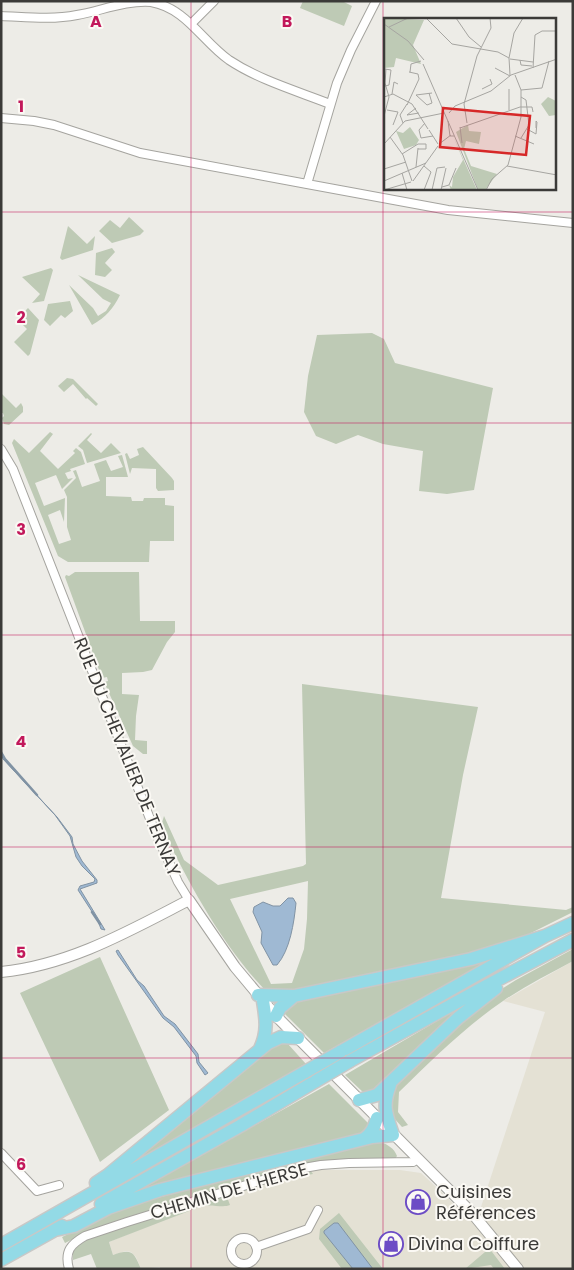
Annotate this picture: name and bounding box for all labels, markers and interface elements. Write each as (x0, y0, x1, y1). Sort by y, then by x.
text: A (90, 10, 102, 33)
text: B (282, 10, 292, 33)
inset map (384, 18, 556, 190)
text: 1 (18, 95, 24, 118)
text: 2 (16, 306, 26, 329)
text: 3 (16, 518, 26, 541)
street label: RUE DU CHEVALIER DE TERNAY (68, 634, 187, 881)
text: 4 (16, 730, 27, 753)
text: 5 (16, 941, 26, 964)
text: 6 (16, 1153, 26, 1176)
street label: CHEMIN DE L'HERSE (147, 1156, 311, 1225)
place label: Cuisines Références (436, 1179, 536, 1225)
shop icon: Cuisines Références (405, 1189, 431, 1215)
shop icon: Divina Coiffure (378, 1231, 404, 1257)
place label: Divina Coiffure (408, 1231, 539, 1256)

